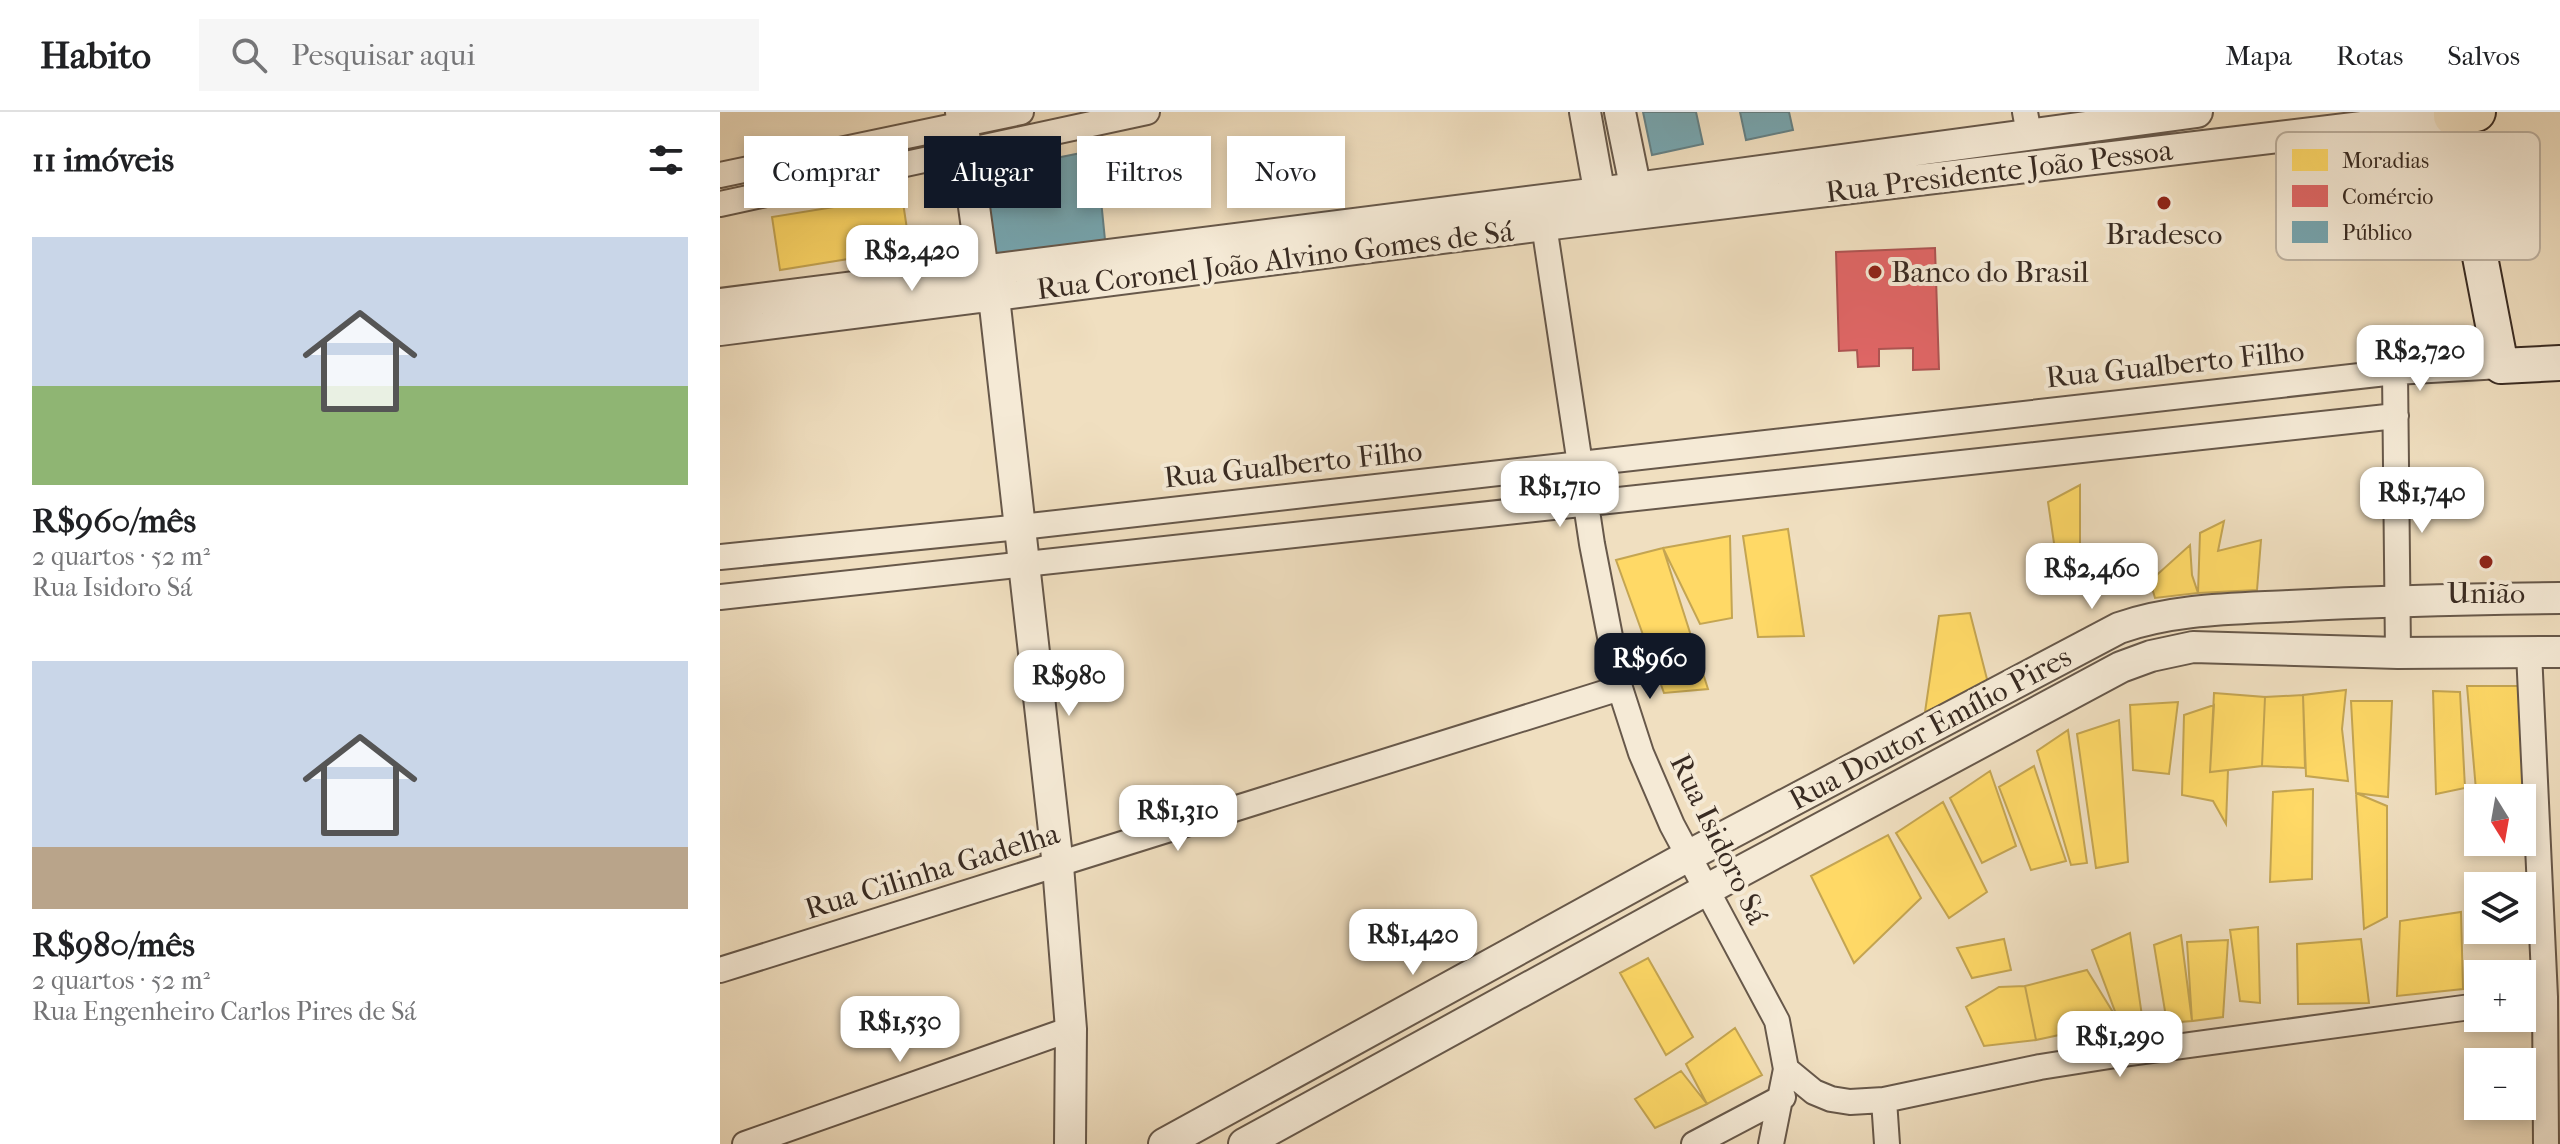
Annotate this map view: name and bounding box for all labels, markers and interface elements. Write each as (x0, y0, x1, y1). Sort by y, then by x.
search box (199, 19, 759, 91)
text: Habito (40, 33, 151, 78)
icon: search (227, 33, 271, 77)
text: Pesquisar aqui (291, 38, 475, 73)
text: Mapa (2225, 39, 2292, 72)
text: Rotas (2336, 39, 2403, 72)
text: Salvos (2447, 39, 2520, 72)
legend (2276, 132, 2540, 260)
street label: Rua Presidente João Pessoa (1824, 133, 2176, 210)
chip: Comprar (744, 136, 908, 208)
chip: Alugar (924, 136, 1061, 208)
chip: Filtros (1077, 136, 1211, 208)
chip: Novo (1227, 136, 1345, 208)
icon: filters (644, 138, 688, 182)
text: 11 imóveis (32, 140, 174, 180)
text: Moradias (2342, 148, 2429, 174)
text: Comércio (2342, 184, 2433, 210)
marker: Bradesco (2155, 194, 2173, 212)
street label: Rua Coronel João Alvino Gomes de Sá (1035, 214, 1517, 307)
place label: Bradesco (2106, 217, 2222, 252)
text: Público (2342, 220, 2412, 246)
pin: R$2,420 (838, 225, 986, 293)
text: R$2,420 (864, 235, 960, 266)
place label: Banco do Brasil (1891, 255, 2089, 290)
marker: Banco do Brasil (1866, 263, 1884, 281)
icon: home (288, 289, 432, 433)
pin: R$2,720 (2346, 325, 2494, 393)
street label: Rua Gualberto Filho (2044, 334, 2306, 395)
text: R$2,720 (2375, 335, 2465, 366)
street label: Rua Gualberto Filho (1162, 434, 1424, 495)
pin: R$1,710 (1486, 461, 1634, 529)
pin: R$1,740 (2348, 467, 2496, 535)
text: R$1,710 (1519, 471, 1601, 502)
text: R$1,740 (2378, 477, 2466, 508)
text: R$960/mês (32, 501, 196, 541)
text: 2 quartos · 52 m² (32, 541, 210, 572)
pin: R$2,460 (2018, 543, 2166, 611)
text: R$2,460 (2044, 553, 2140, 584)
marker: União (2477, 553, 2495, 571)
text: Rua Isidoro Sá (32, 572, 192, 603)
place label: União (2447, 576, 2525, 611)
pin: R$960 (1594, 633, 1706, 701)
street label: Rua Doutor Emílio Pires (1783, 639, 2077, 818)
text: R$960 (1612, 643, 1688, 674)
pin: R$980 (1013, 650, 1125, 718)
text: R$980 (1032, 660, 1106, 691)
icon: home (288, 713, 432, 857)
street label: Rua Isidoro Sá (1662, 748, 1775, 931)
north arrow (2464, 784, 2536, 856)
map controls (2464, 784, 2536, 1120)
pin: R$1,310 (1104, 785, 1252, 853)
text: R$1,310 (1137, 795, 1219, 826)
street label: Rua Cilinha Gadelha (801, 816, 1065, 927)
button: layers (2464, 872, 2536, 944)
pin: R$1,420 (1339, 909, 1487, 977)
text: R$1,420 (1367, 919, 1459, 950)
text: R$980/mês (32, 925, 195, 965)
button: + (2464, 960, 2536, 1032)
text: 2 quartos · 52 m² (32, 965, 210, 996)
text: Rua Engenheiro Carlos Pires de Sá (32, 996, 416, 1027)
pin: R$1,530 (826, 996, 974, 1064)
text: R$1,530 (859, 1006, 942, 1037)
pin: R$1,290 (2046, 1011, 2194, 1079)
text: R$1,290 (2075, 1021, 2165, 1052)
button: − (2464, 1048, 2536, 1120)

